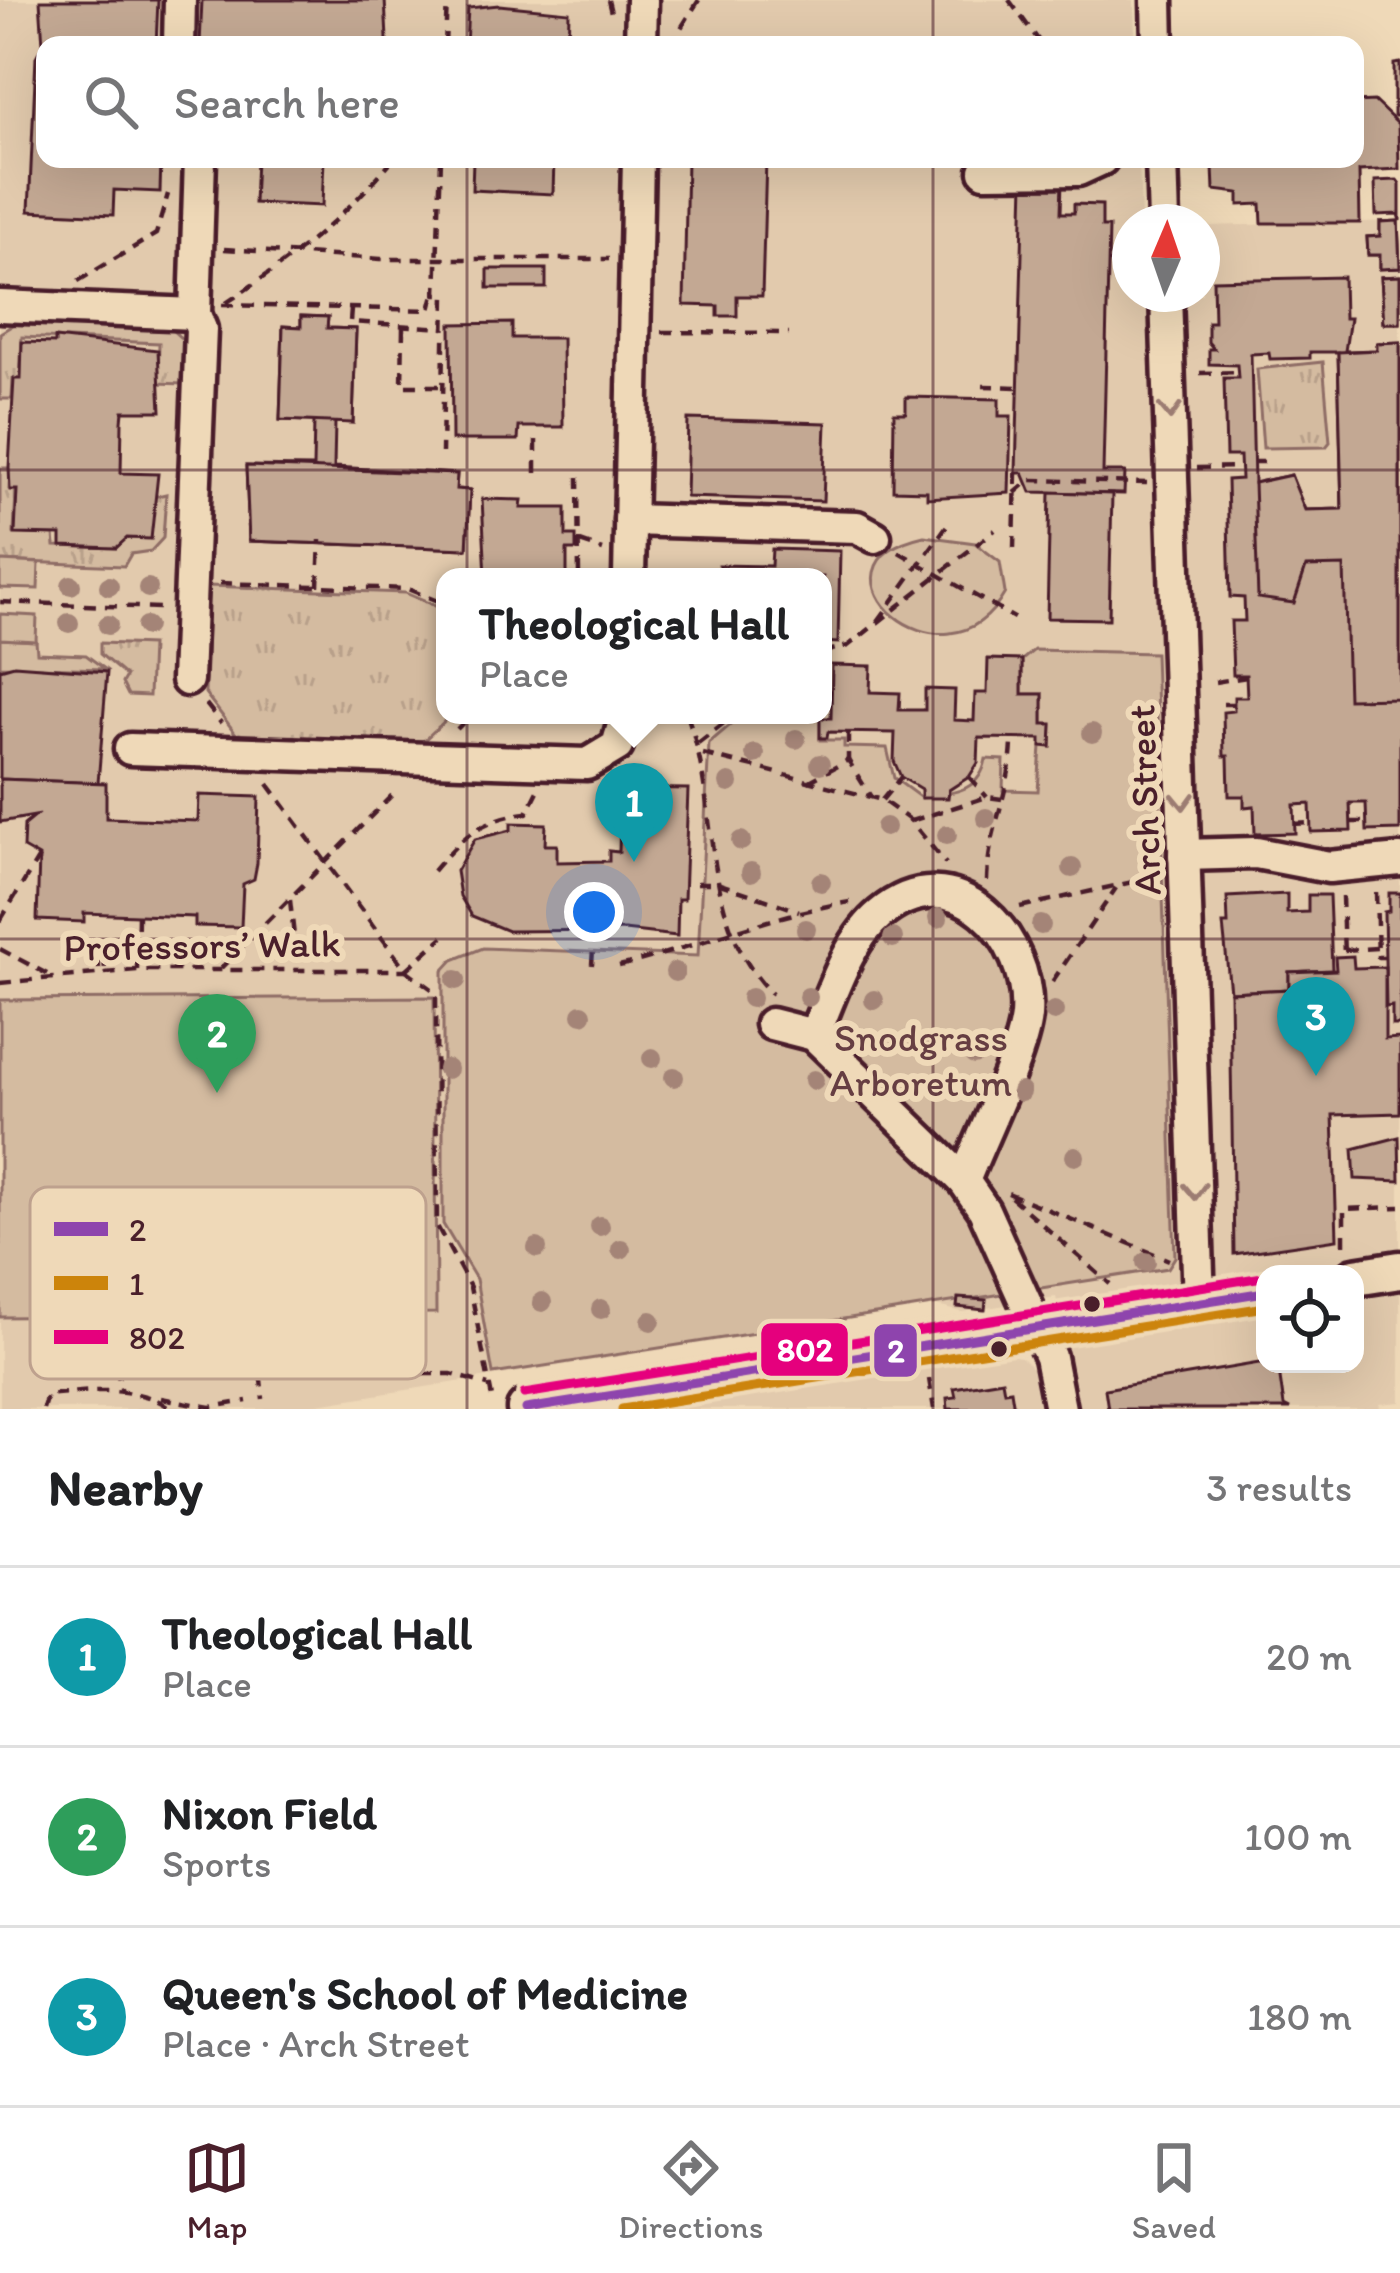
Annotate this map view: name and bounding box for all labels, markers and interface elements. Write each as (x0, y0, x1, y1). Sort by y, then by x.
search box (36, 36, 1364, 168)
icon: search (78, 69, 144, 135)
text: Search here (174, 75, 400, 129)
north arrow (1112, 204, 1220, 312)
one-way arrow (1157, 402, 1183, 421)
popup (436, 568, 832, 724)
text: Theological Hall (479, 596, 789, 650)
text: Place (479, 650, 569, 697)
street label: Arch Street (1117, 704, 1171, 896)
pin: 1 (595, 763, 673, 862)
one-way arrow (1169, 792, 1195, 811)
your location (564, 882, 624, 942)
street label: Professors’ Walk (63, 919, 341, 971)
pin: 3 (1277, 977, 1355, 1076)
pin: 2 (178, 994, 256, 1093)
park label: Snodgrass Arboretum (830, 1014, 1012, 1106)
one-way arrow (1182, 1182, 1208, 1201)
legend (30, 1187, 426, 1379)
text: 2 (129, 1210, 146, 1249)
text: 1 (129, 1264, 144, 1303)
map controls (1256, 1265, 1364, 1373)
button: locate (1256, 1265, 1364, 1373)
unlabelled marker (1081, 1293, 1103, 1315)
text: 802 (129, 1318, 185, 1357)
line badge: 802 (759, 1321, 850, 1378)
line badge: 2 (872, 1322, 919, 1379)
text: 802 (777, 1330, 834, 1369)
text: 2 (887, 1331, 905, 1370)
unlabelled marker (988, 1338, 1010, 1360)
text: Nearby (48, 1457, 203, 1518)
text: 3 results (1206, 1464, 1352, 1511)
text: Theological Hall (162, 1606, 472, 1660)
text: 1 (78, 1633, 96, 1680)
text: 20 m (1266, 1633, 1352, 1680)
text: Place (162, 1660, 252, 1707)
text: Nixon Field (162, 1786, 377, 1840)
text: 2 (77, 1813, 97, 1860)
text: 100 m (1244, 1813, 1352, 1860)
text: Sports (162, 1840, 271, 1887)
text: Queen's School of Medicine (162, 1966, 688, 2020)
text: 3 (76, 1993, 98, 2040)
text: 180 m (1247, 1993, 1352, 2040)
text: Place · Arch Street (162, 2020, 470, 2067)
tab: Map (184, 2135, 250, 2246)
tab: Directions (618, 2135, 763, 2246)
tab: Saved (1132, 2135, 1216, 2246)

